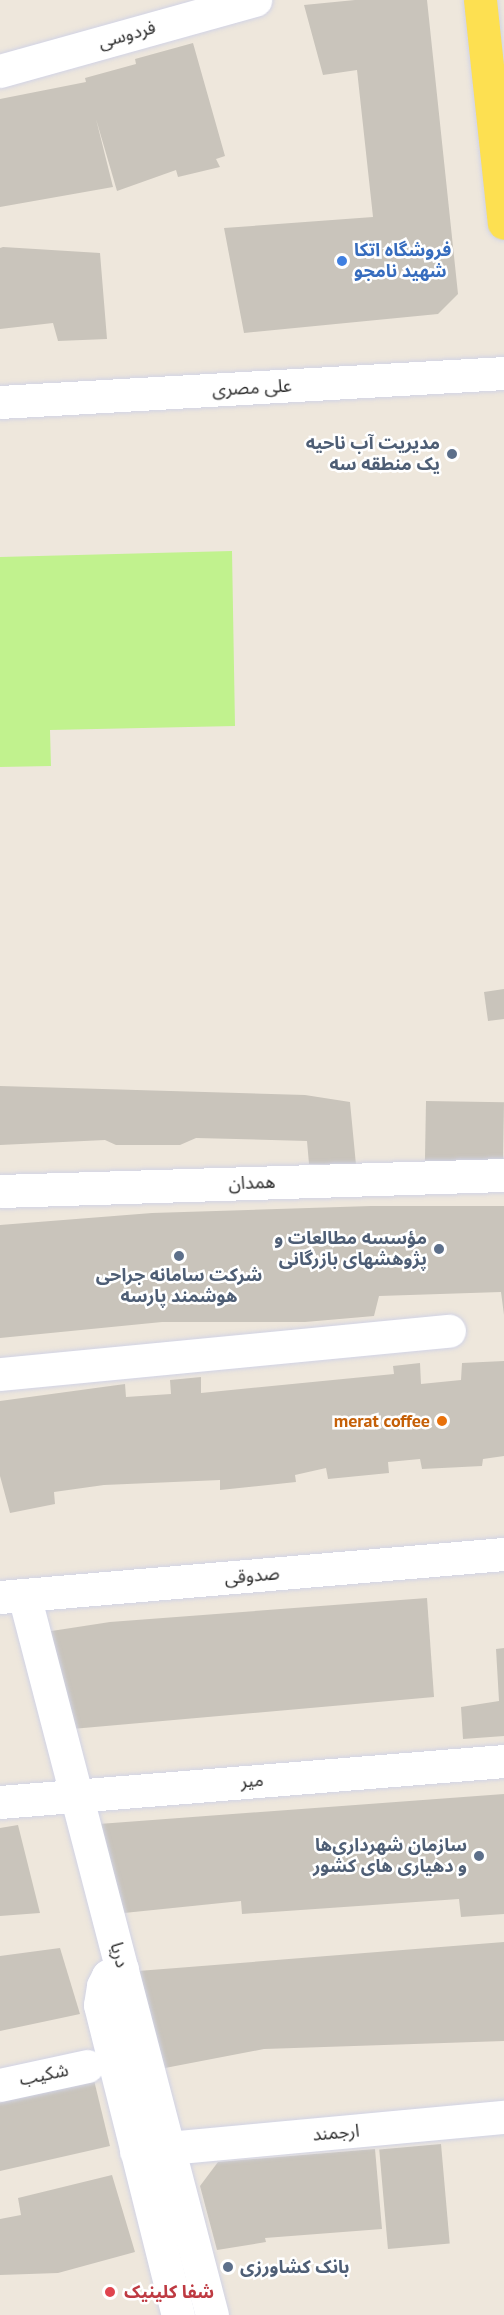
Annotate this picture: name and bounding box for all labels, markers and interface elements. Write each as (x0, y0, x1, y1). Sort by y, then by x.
street label: فردوسی (96, 17, 158, 53)
place label: فروشگاه اتکا شهید نامجو (354, 240, 451, 282)
marker: فروشگاه اتکا شهید نامجو (335, 254, 349, 268)
street label: علی مصری (212, 375, 292, 401)
place label: مدیریت آب ناحیه یک منطقه سه (306, 433, 440, 476)
marker: مدیریت آب ناحیه یک منطقه سه (445, 447, 459, 461)
street label: همدان (228, 1171, 276, 1195)
place label: مؤسسه مطالعات و پژوهشهای بازرگانی (274, 1228, 427, 1270)
marker: مؤسسه مطالعات و پژوهشهای بازرگانی (432, 1242, 446, 1256)
marker: شرکت سامانه جراحی هوشمند پارسه (172, 1249, 186, 1263)
place label: شرکت سامانه جراحی هوشمند پارسه (96, 1265, 262, 1308)
place label: merat coffee (334, 1410, 430, 1432)
marker: merat coffee (435, 1414, 449, 1428)
street label: صدوقی (224, 1563, 280, 1589)
street label: میر (239, 1769, 265, 1793)
place label: سازمان شهرداری‌ها و دهیاری‌ های کشور (313, 1835, 467, 1878)
marker: سازمان شهرداری‌ها و دهیاری‌ های کشور (472, 1849, 486, 1863)
street label: دریا (105, 1940, 133, 1970)
street label: شکیب (17, 2059, 71, 2091)
street label: ارجمند (312, 2120, 360, 2146)
place label: بانک کشاورزی (240, 2256, 350, 2278)
marker: بانک کشاورزی (221, 2260, 235, 2274)
place label: شفا کلینیک (124, 2281, 214, 2303)
marker: شفا کلینیک (101, 2283, 119, 2301)

